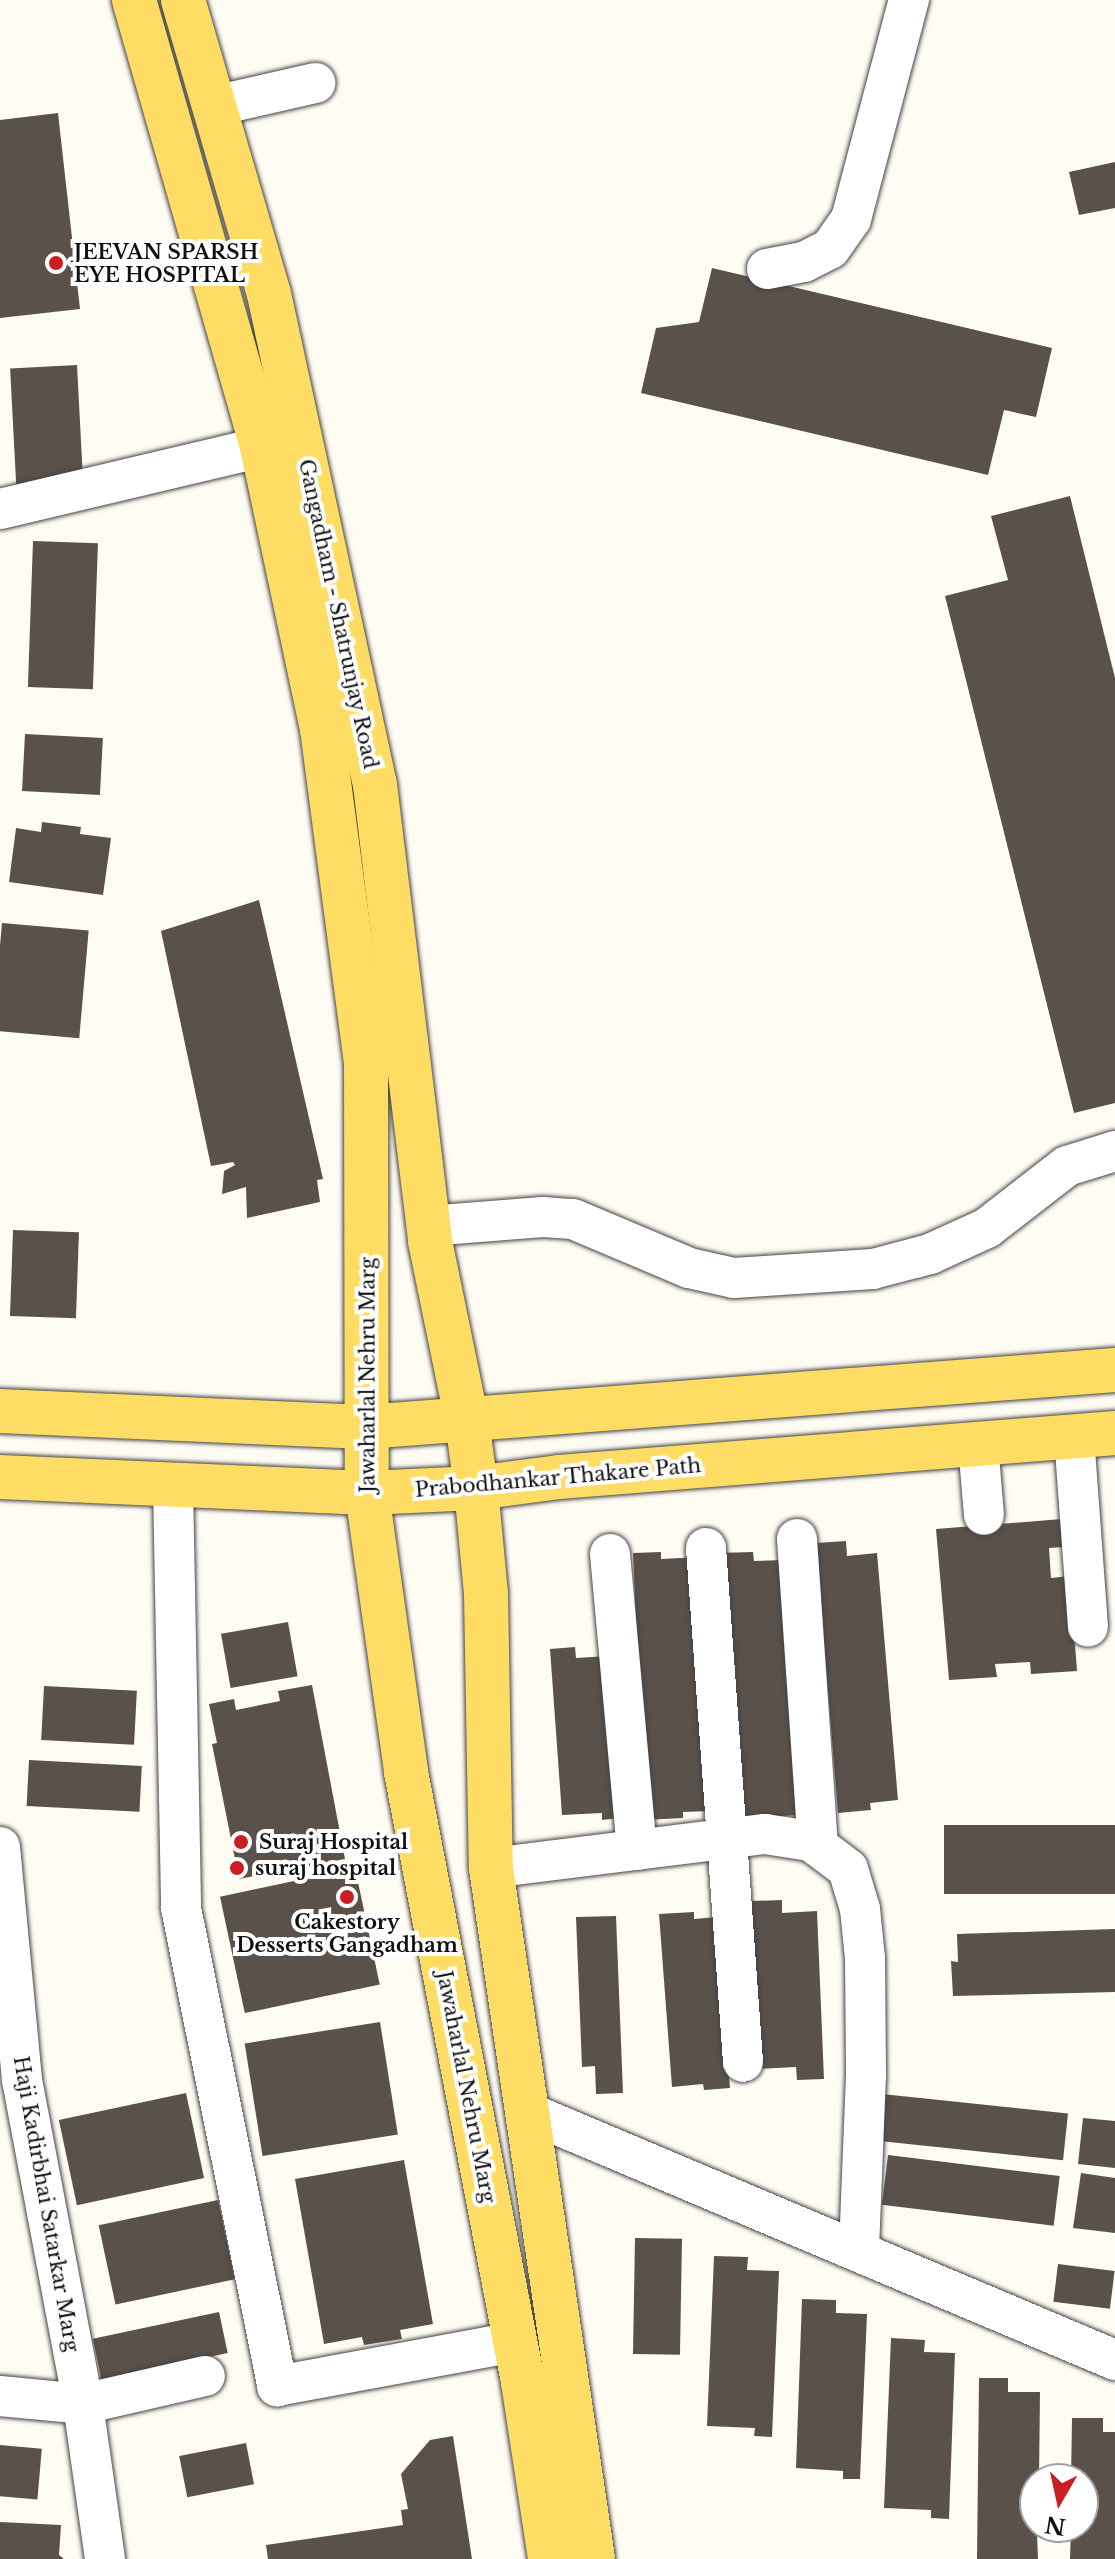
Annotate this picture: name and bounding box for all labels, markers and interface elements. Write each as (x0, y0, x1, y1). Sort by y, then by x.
place label: JEEVAN SPARSH EYE HOSPITAL (74, 240, 258, 287)
marker: JEEVAN SPARSH EYE HOSPITAL (45, 252, 67, 274)
street label: Gangadham - Shatrunjay Road (293, 457, 383, 771)
street label: Jawaharlal Nehru Marg (356, 1257, 380, 1493)
street label: Prabodhankar Thakare Path (413, 1453, 703, 1503)
place label: Suraj Hospital (259, 1830, 408, 1854)
marker: Suraj Hospital (230, 1831, 252, 1853)
place label: suraj hospital (255, 1856, 396, 1880)
marker: suraj hospital (226, 1857, 248, 1879)
marker: Cakestory Desserts Gangadham (338, 1888, 356, 1906)
place label: Cakestory Desserts Gangadham (236, 1910, 458, 1957)
street label: Jawaharlal Nehru Marg (432, 1969, 500, 2205)
street label: Haji Kadirbhai Satarkar Marg (8, 2054, 84, 2354)
north arrow (1019, 2463, 1099, 2543)
text: N (1043, 2510, 1068, 2540)

